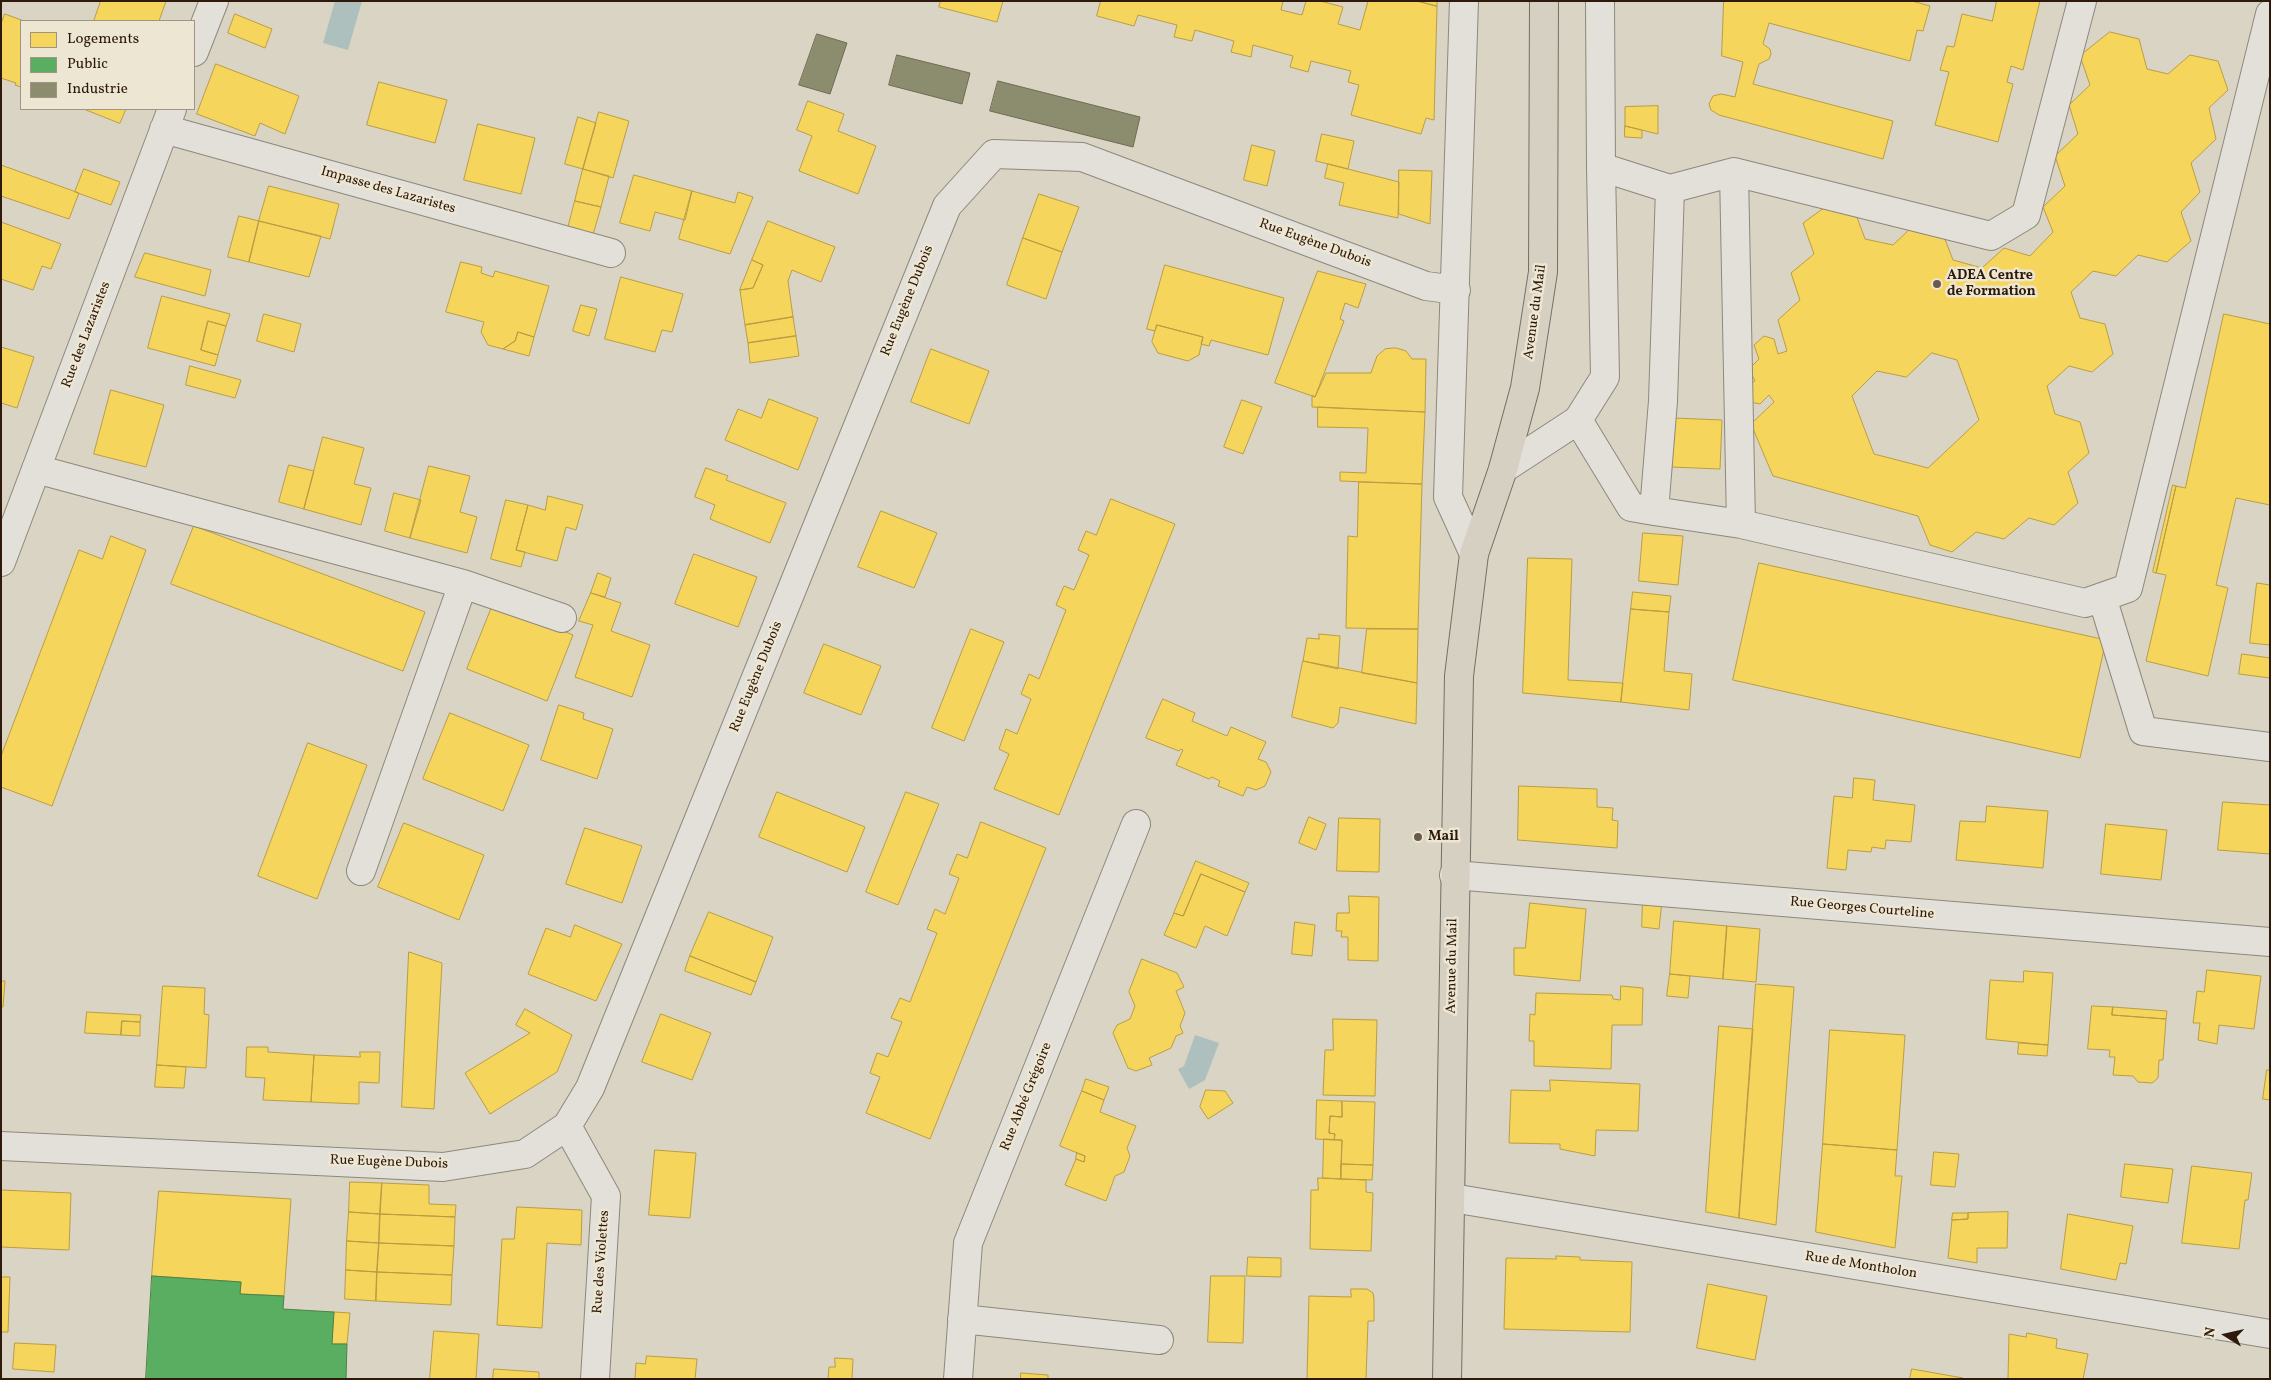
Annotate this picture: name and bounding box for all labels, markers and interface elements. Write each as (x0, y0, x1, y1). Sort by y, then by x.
legend (20, 20, 195, 110)
text: Logements (67, 29, 139, 50)
text: Public (67, 54, 108, 75)
text: Industrie (67, 79, 128, 100)
street label: Impasse des Lazaristes (319, 164, 457, 218)
street label: Rue Eugène Dubois (1257, 216, 1373, 272)
street label: Rue Eugène Dubois (878, 243, 938, 359)
street label: Avenue du Mail (1521, 264, 1551, 360)
place label: ADEA Centre de Formation (1947, 268, 2036, 300)
marker: ADEA Centre de Formation (1931, 278, 1943, 290)
street label: Rue des Lazaristes (59, 279, 115, 391)
street label: Rue Eugène Dubois (727, 619, 787, 735)
place label: Mail (1428, 829, 1459, 845)
marker: Mail (1412, 831, 1424, 843)
street label: Rue Georges Courteline (1789, 894, 1935, 924)
street label: Avenue du Mail (1444, 918, 1462, 1014)
street label: Rue Abbé Grégoire (998, 1040, 1056, 1154)
street label: Rue Eugène Dubois (330, 1153, 448, 1173)
street label: Rue des Violettes (590, 1210, 614, 1314)
street label: Rue de Montholon (1804, 1249, 1918, 1283)
north arrow (2201, 1310, 2251, 1360)
text: N (2200, 1326, 2221, 1339)

